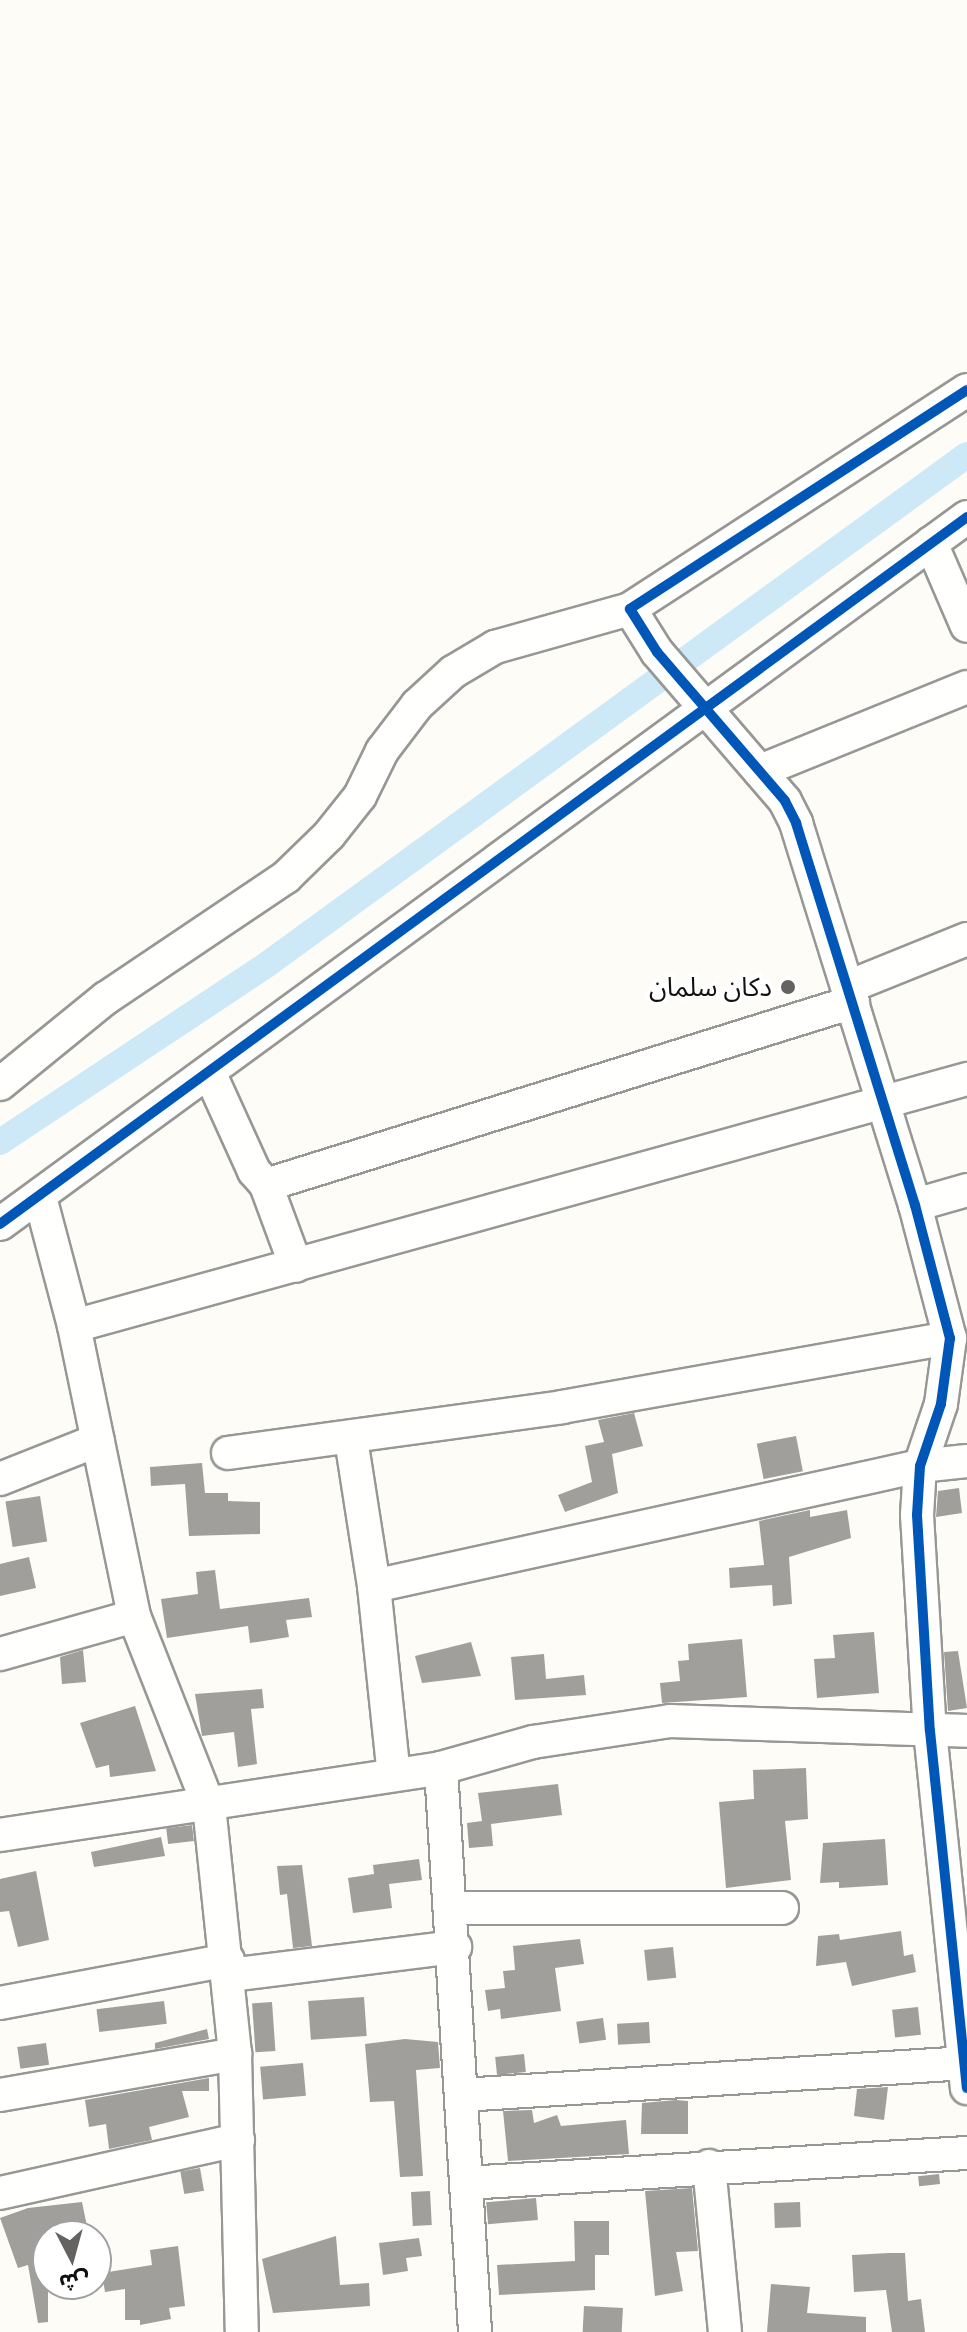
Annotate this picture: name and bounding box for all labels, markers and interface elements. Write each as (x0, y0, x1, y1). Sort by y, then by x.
place label: دكان سلمان (649, 971, 772, 1003)
marker: دكان سلمان (779, 978, 797, 996)
north arrow (32, 2220, 112, 2300)
text: ش (58, 2266, 91, 2298)

